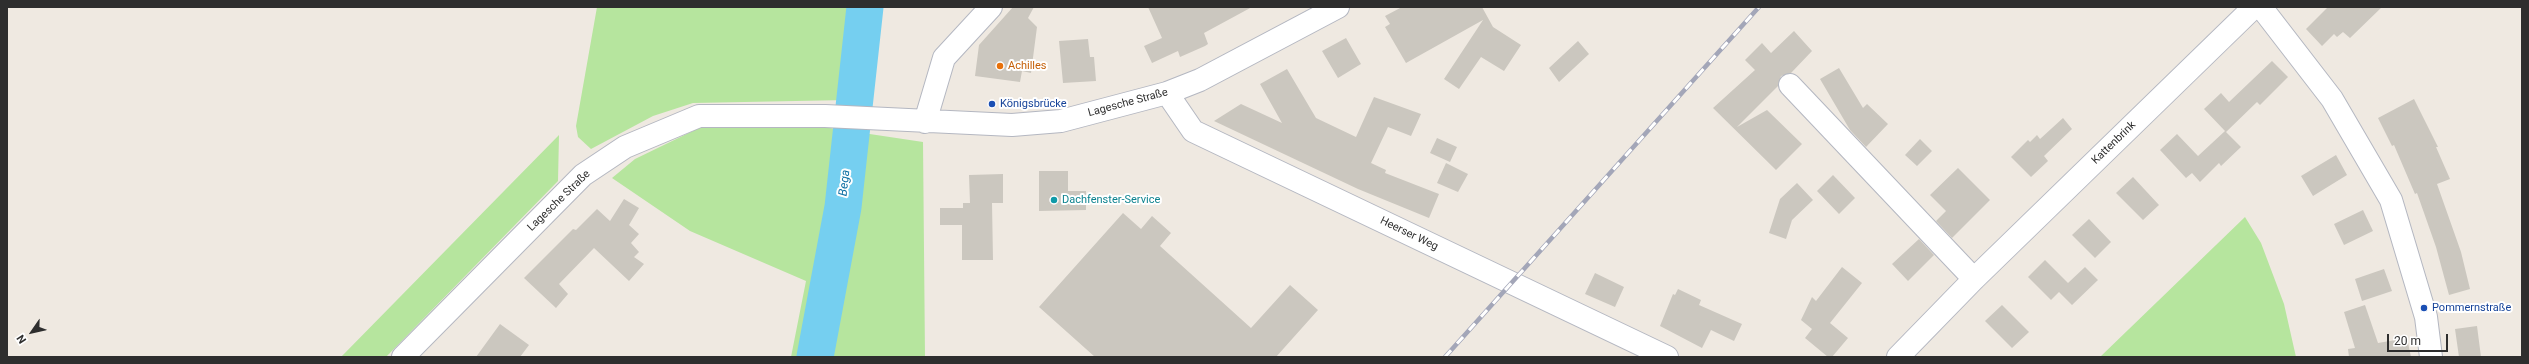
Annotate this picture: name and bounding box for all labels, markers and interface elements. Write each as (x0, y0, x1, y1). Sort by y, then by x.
place label: Achilles (1008, 59, 1047, 73)
marker: Achilles (995, 61, 1005, 71)
street label: Lagesche Straße (1087, 86, 1169, 120)
place label: Königsbrücke (1000, 97, 1067, 111)
marker: Königsbrücke (987, 99, 997, 109)
street label: Kattenbrink (2089, 119, 2139, 167)
street label: Lagesche Straße (525, 168, 593, 234)
water label: Bega (836, 169, 854, 197)
place label: Dachfenster-Service (1062, 193, 1160, 207)
marker: Dachfenster-Service (1049, 195, 1059, 205)
street label: Heerser Weg (1378, 214, 1440, 254)
place label: Pommernstraße (2432, 301, 2511, 315)
marker: Pommernstraße (2419, 303, 2429, 313)
north arrow (12, 312, 52, 352)
scale bar (2389, 326, 2450, 352)
text: N (14, 332, 29, 346)
text: 20 m (2394, 334, 2421, 348)

